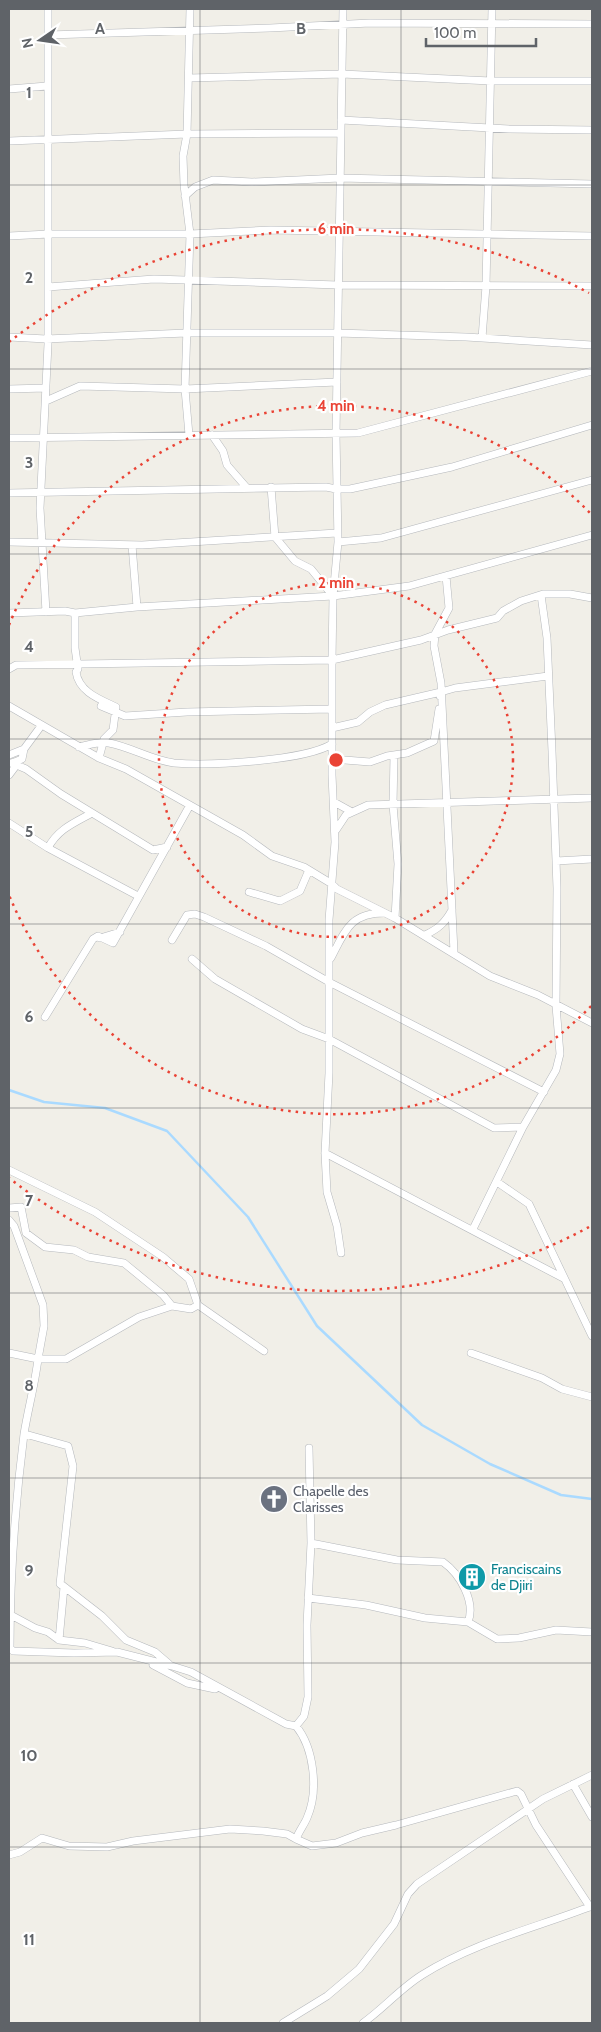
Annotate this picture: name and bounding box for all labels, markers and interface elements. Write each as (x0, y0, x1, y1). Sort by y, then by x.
north arrow (15, 15, 65, 65)
scale bar (426, 15, 536, 47)
text: A (95, 19, 105, 38)
text: B (296, 19, 306, 38)
text: 100 m (434, 24, 476, 42)
text: N (17, 36, 37, 50)
text: 1 (26, 83, 32, 102)
text: 6 min (318, 220, 354, 238)
text: 2 (25, 268, 33, 287)
text: 4 min (317, 397, 355, 415)
text: 3 (25, 453, 33, 472)
text: 2 min (318, 574, 354, 592)
text: 4 (24, 637, 34, 656)
centre of rings (327, 751, 345, 769)
text: 5 (25, 822, 33, 841)
text: 6 (25, 1007, 34, 1026)
text: 7 (25, 1191, 34, 1210)
text: 8 (24, 1376, 34, 1395)
place label: Chapelle des Clarisses (293, 1482, 369, 1516)
church icon: Chapelle des Clarisses (259, 1484, 289, 1514)
place label: Franciscains de Djiri (491, 1560, 562, 1594)
text: 9 (25, 1561, 34, 1580)
building icon: Franciscains de Djiri (457, 1562, 487, 1592)
text: 10 (20, 1746, 38, 1765)
text: 11 (23, 1930, 35, 1949)

